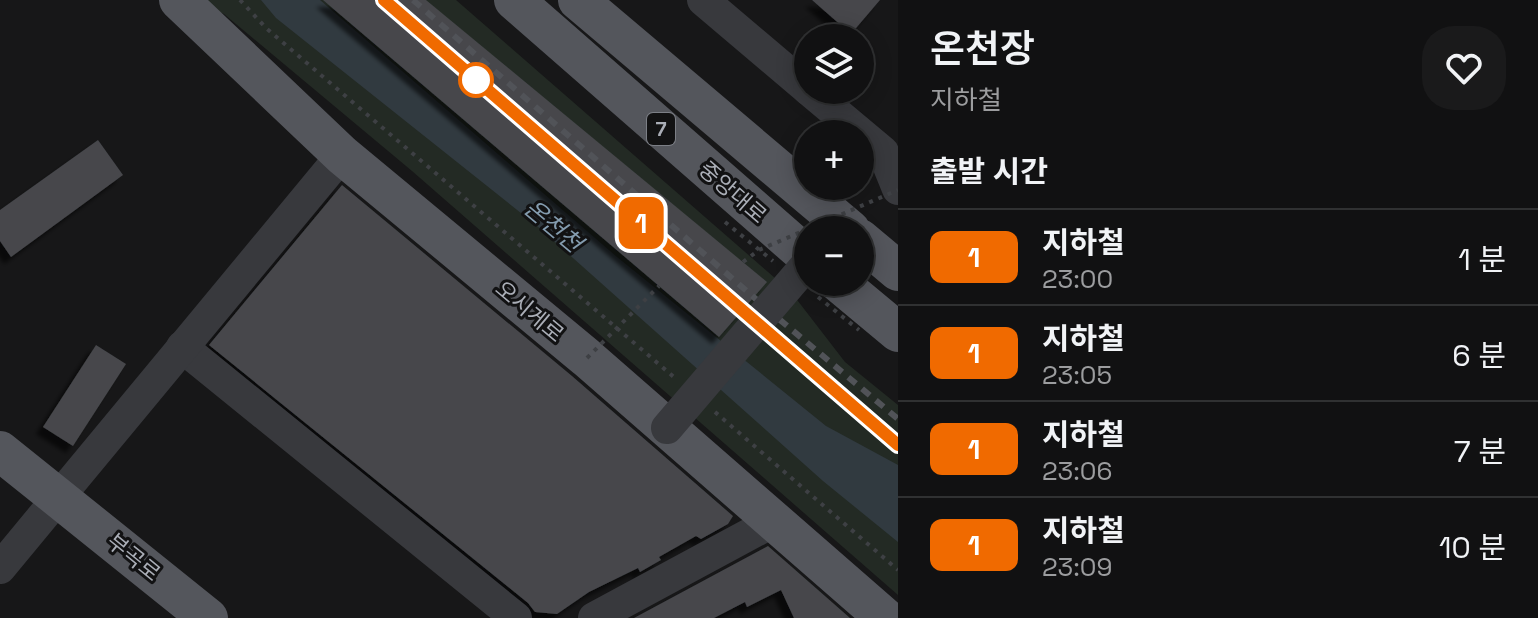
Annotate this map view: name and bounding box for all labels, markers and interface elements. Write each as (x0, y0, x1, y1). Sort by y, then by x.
map controls (794, 24, 874, 296)
button: layers (794, 24, 874, 104)
text: 온천장 (930, 25, 1035, 73)
button: heart (1422, 26, 1506, 110)
unlabelled marker (459, 63, 493, 97)
text: 지하철 (930, 83, 1002, 117)
road number: 7 (647, 113, 675, 145)
button: + (794, 120, 874, 200)
text: 출발 시간 (930, 152, 1048, 191)
street label: 중앙대로 (693, 155, 773, 229)
water label: 온천천 (518, 192, 591, 261)
line badge: 1 (615, 197, 667, 249)
text: 1 (635, 205, 647, 241)
button: − (794, 216, 874, 296)
text: 지하철 (1042, 223, 1125, 262)
text: 1 (968, 239, 980, 275)
text: 1 분 (1458, 240, 1506, 279)
text: 23:00 (1042, 262, 1113, 296)
street label: 오시게로 (490, 274, 570, 348)
text: 지하철 (1042, 319, 1125, 358)
text: 1 (968, 335, 980, 371)
text: 6 분 (1452, 336, 1506, 375)
text: 23:05 (1042, 358, 1112, 392)
text: 지하철 (1042, 415, 1125, 454)
text: 1 (968, 431, 980, 467)
text: 7 분 (1454, 432, 1506, 471)
text: 23:06 (1042, 454, 1112, 488)
text: 지하철 (1042, 511, 1125, 550)
street label: 부곡로 (102, 527, 166, 587)
text: 1 (968, 527, 980, 563)
text: 10 분 (1439, 528, 1506, 567)
text: 23:09 (1042, 550, 1112, 584)

